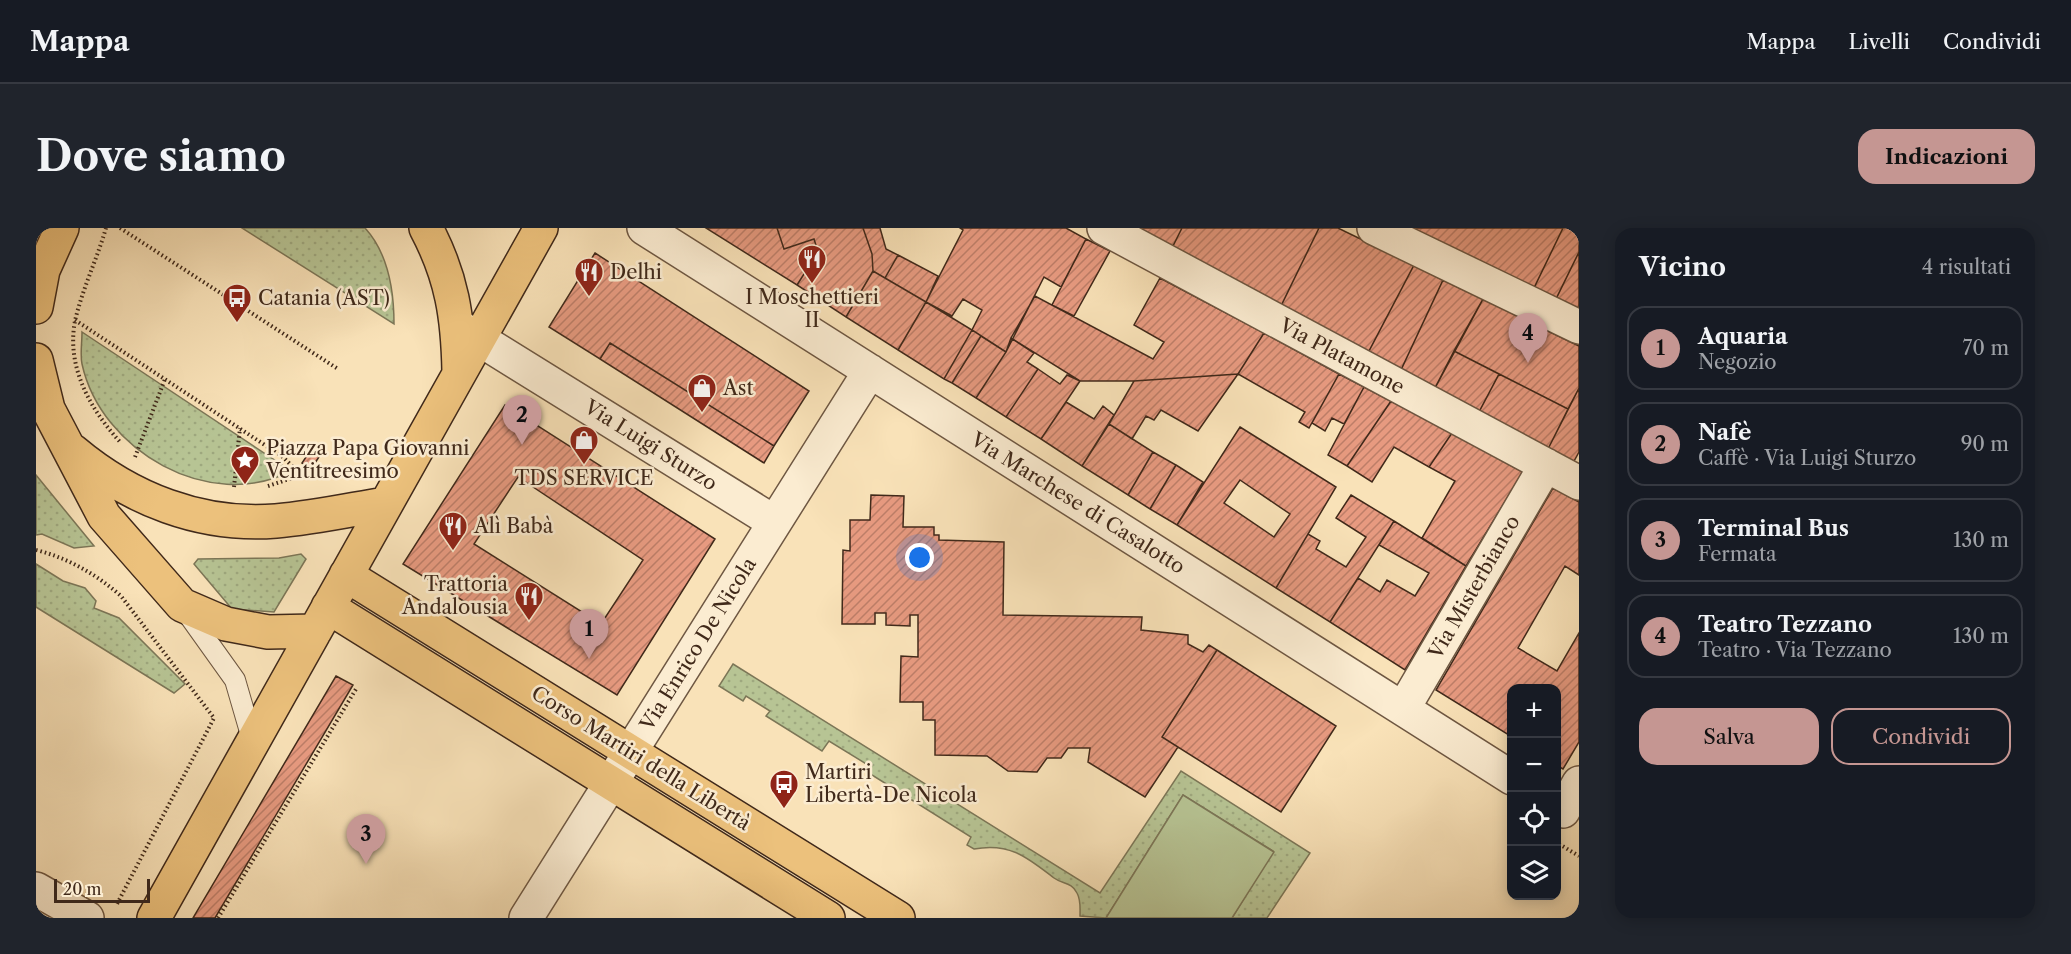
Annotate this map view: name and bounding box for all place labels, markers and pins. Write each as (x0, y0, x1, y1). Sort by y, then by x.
restaurant icon: I Moschettieri II (796, 243, 828, 285)
restaurant icon: Delhi (573, 256, 605, 298)
place label: Delhi (610, 260, 662, 284)
bus stop icon: Catania (AST) (221, 282, 253, 324)
place label: I Moschettieri II (745, 285, 879, 332)
place label: Catania (AST) (258, 286, 390, 310)
pin: 4 (1508, 314, 1548, 363)
shop icon: Ast (686, 372, 718, 414)
place label: Ast (722, 376, 753, 400)
pin: 2 (502, 396, 542, 445)
shop icon: TDS SERVICE (568, 424, 600, 466)
place label: Piazza Papa Giovanni Ventitreesimo (265, 436, 469, 483)
place icon: Piazza Papa Giovanni Ventitreesimo (229, 444, 261, 486)
place label: TDS SERVICE (514, 466, 654, 490)
restaurant icon: Alì Babà (437, 510, 469, 552)
place label: Alì Babà (473, 514, 554, 538)
place label: Trattoria Andalousia (401, 572, 508, 619)
restaurant icon: Trattoria Andalousia (513, 580, 545, 622)
pin: 1 (570, 610, 608, 659)
place label: Martiri Libertà-De Nicola (805, 760, 977, 807)
bus stop icon: Martiri Libertà-De Nicola (768, 768, 800, 810)
pin: 3 (346, 814, 386, 864)

